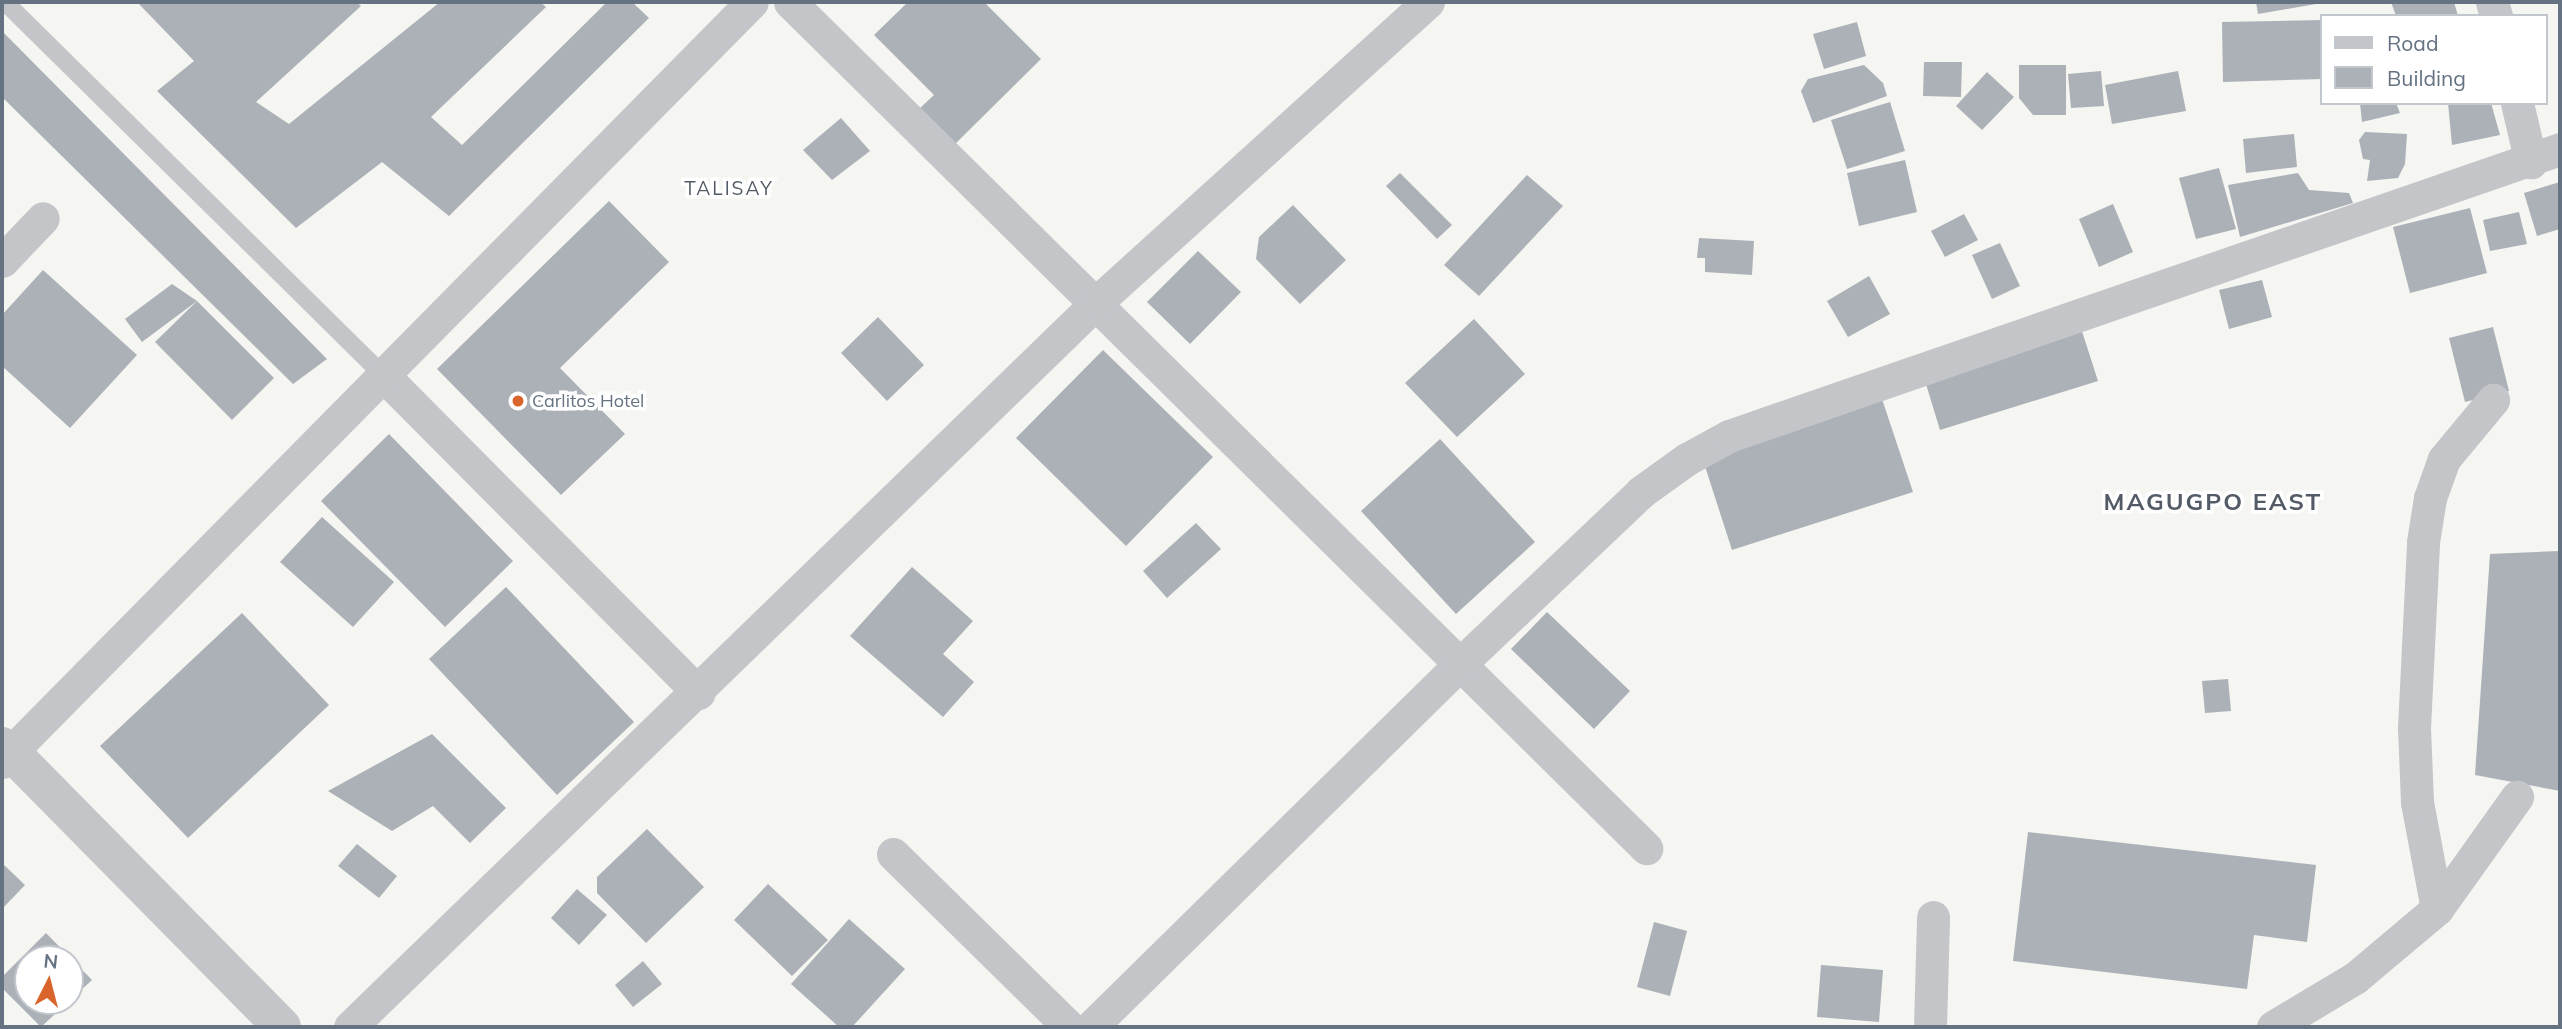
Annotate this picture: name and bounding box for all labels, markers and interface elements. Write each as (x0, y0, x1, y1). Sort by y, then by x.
legend (2320, 14, 2548, 105)
text: Road (2387, 30, 2438, 56)
text: Building (2387, 65, 2466, 91)
district label: TALISAY (685, 178, 773, 200)
place label: Carlitos Hotel (532, 390, 644, 412)
marker: Carlitos Hotel (510, 393, 526, 409)
district label: MAGUGPO EAST (2105, 488, 2321, 516)
north arrow (14, 945, 84, 1015)
text: N (43, 948, 59, 974)

